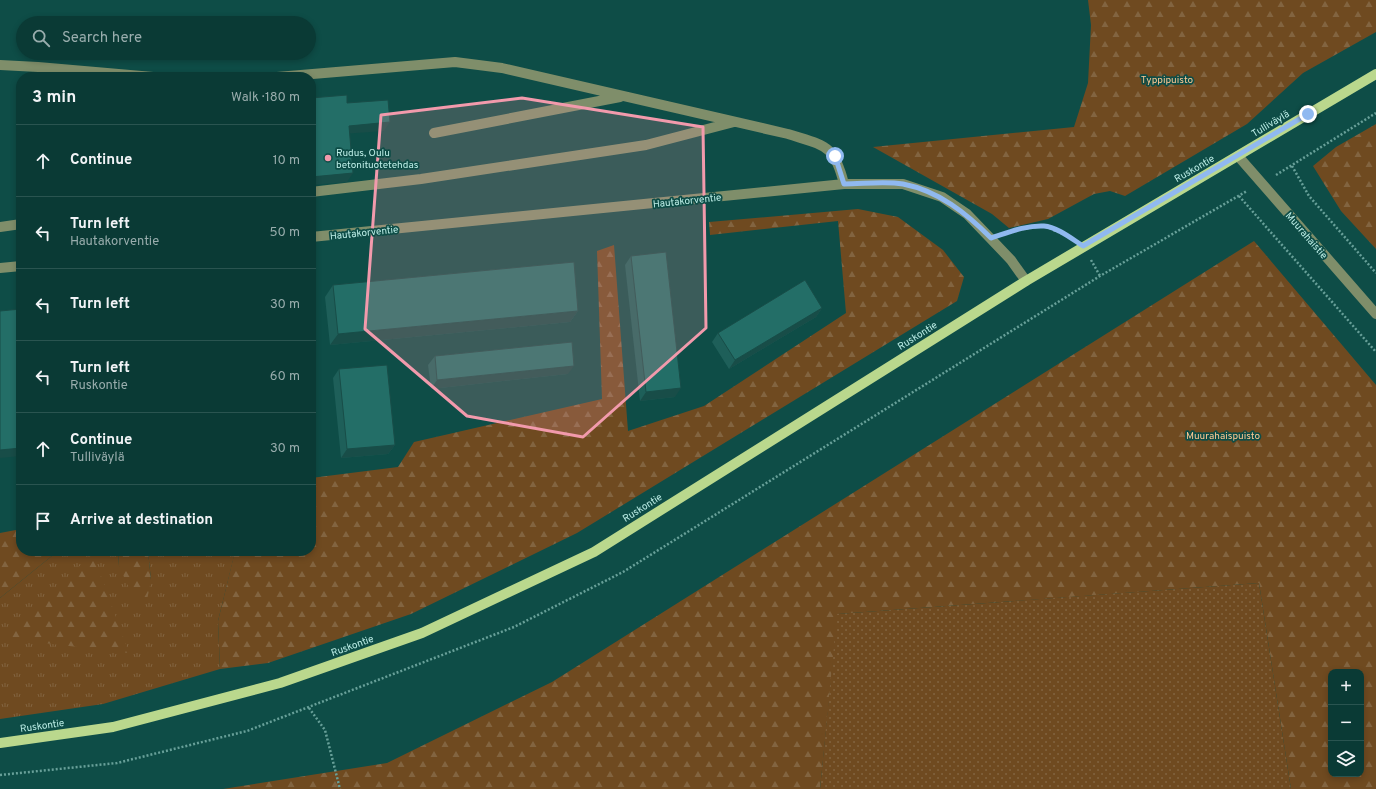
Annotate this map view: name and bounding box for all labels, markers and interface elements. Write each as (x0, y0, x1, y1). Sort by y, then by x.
search box (16, 16, 316, 60)
icon: search (30, 27, 52, 49)
text: Search here (62, 29, 142, 48)
park label: Typpipuisto (1141, 74, 1194, 87)
text: 3 min (32, 87, 76, 109)
text: Walk · 180 m (231, 90, 300, 106)
route end (1299, 105, 1317, 123)
street label: Tulliväylä (1249, 108, 1292, 141)
place label: Rudus, Oulu betonituotetehdas (336, 147, 419, 172)
route start (826, 147, 844, 165)
icon: ahead (32, 150, 54, 172)
text: Continue (70, 151, 132, 170)
text: 10 m (273, 153, 300, 169)
marker: Rudus, Oulu betonituotetehdas (323, 153, 333, 163)
street label: Ruskontie (1172, 153, 1217, 186)
street label: Hautakorventie (652, 191, 722, 212)
street label: Muurahaistie (1282, 210, 1330, 262)
text: Turn left (70, 215, 130, 234)
icon: left (32, 222, 54, 244)
street label: Hautakorventie (329, 223, 399, 244)
text: 50 m (270, 225, 300, 241)
text: Hautakorventie (70, 234, 159, 250)
icon: left (32, 294, 54, 316)
text: Turn left (70, 295, 130, 314)
text: 30 m (270, 297, 300, 313)
street label: Ruskontie (896, 319, 940, 354)
text: Turn left (70, 359, 130, 378)
icon: left (32, 366, 54, 388)
text: 60 m (270, 369, 300, 385)
text: Ruskontie (70, 378, 128, 394)
park label: Muurahaispuisto (1186, 430, 1260, 443)
text: Continue (70, 431, 132, 450)
icon: ahead (32, 438, 54, 460)
text: 30 m (270, 441, 300, 457)
text: Tulliväylä (70, 450, 125, 466)
street label: Ruskontie (621, 491, 665, 526)
icon: arrive (32, 510, 54, 532)
text: Arrive at destination (70, 511, 213, 530)
street label: Ruskontie (329, 633, 376, 660)
map controls (1328, 669, 1364, 777)
button: + (1328, 669, 1364, 705)
button: − (1328, 705, 1364, 741)
street label: Ruskontie (19, 717, 65, 736)
button: layers (1328, 741, 1364, 777)

